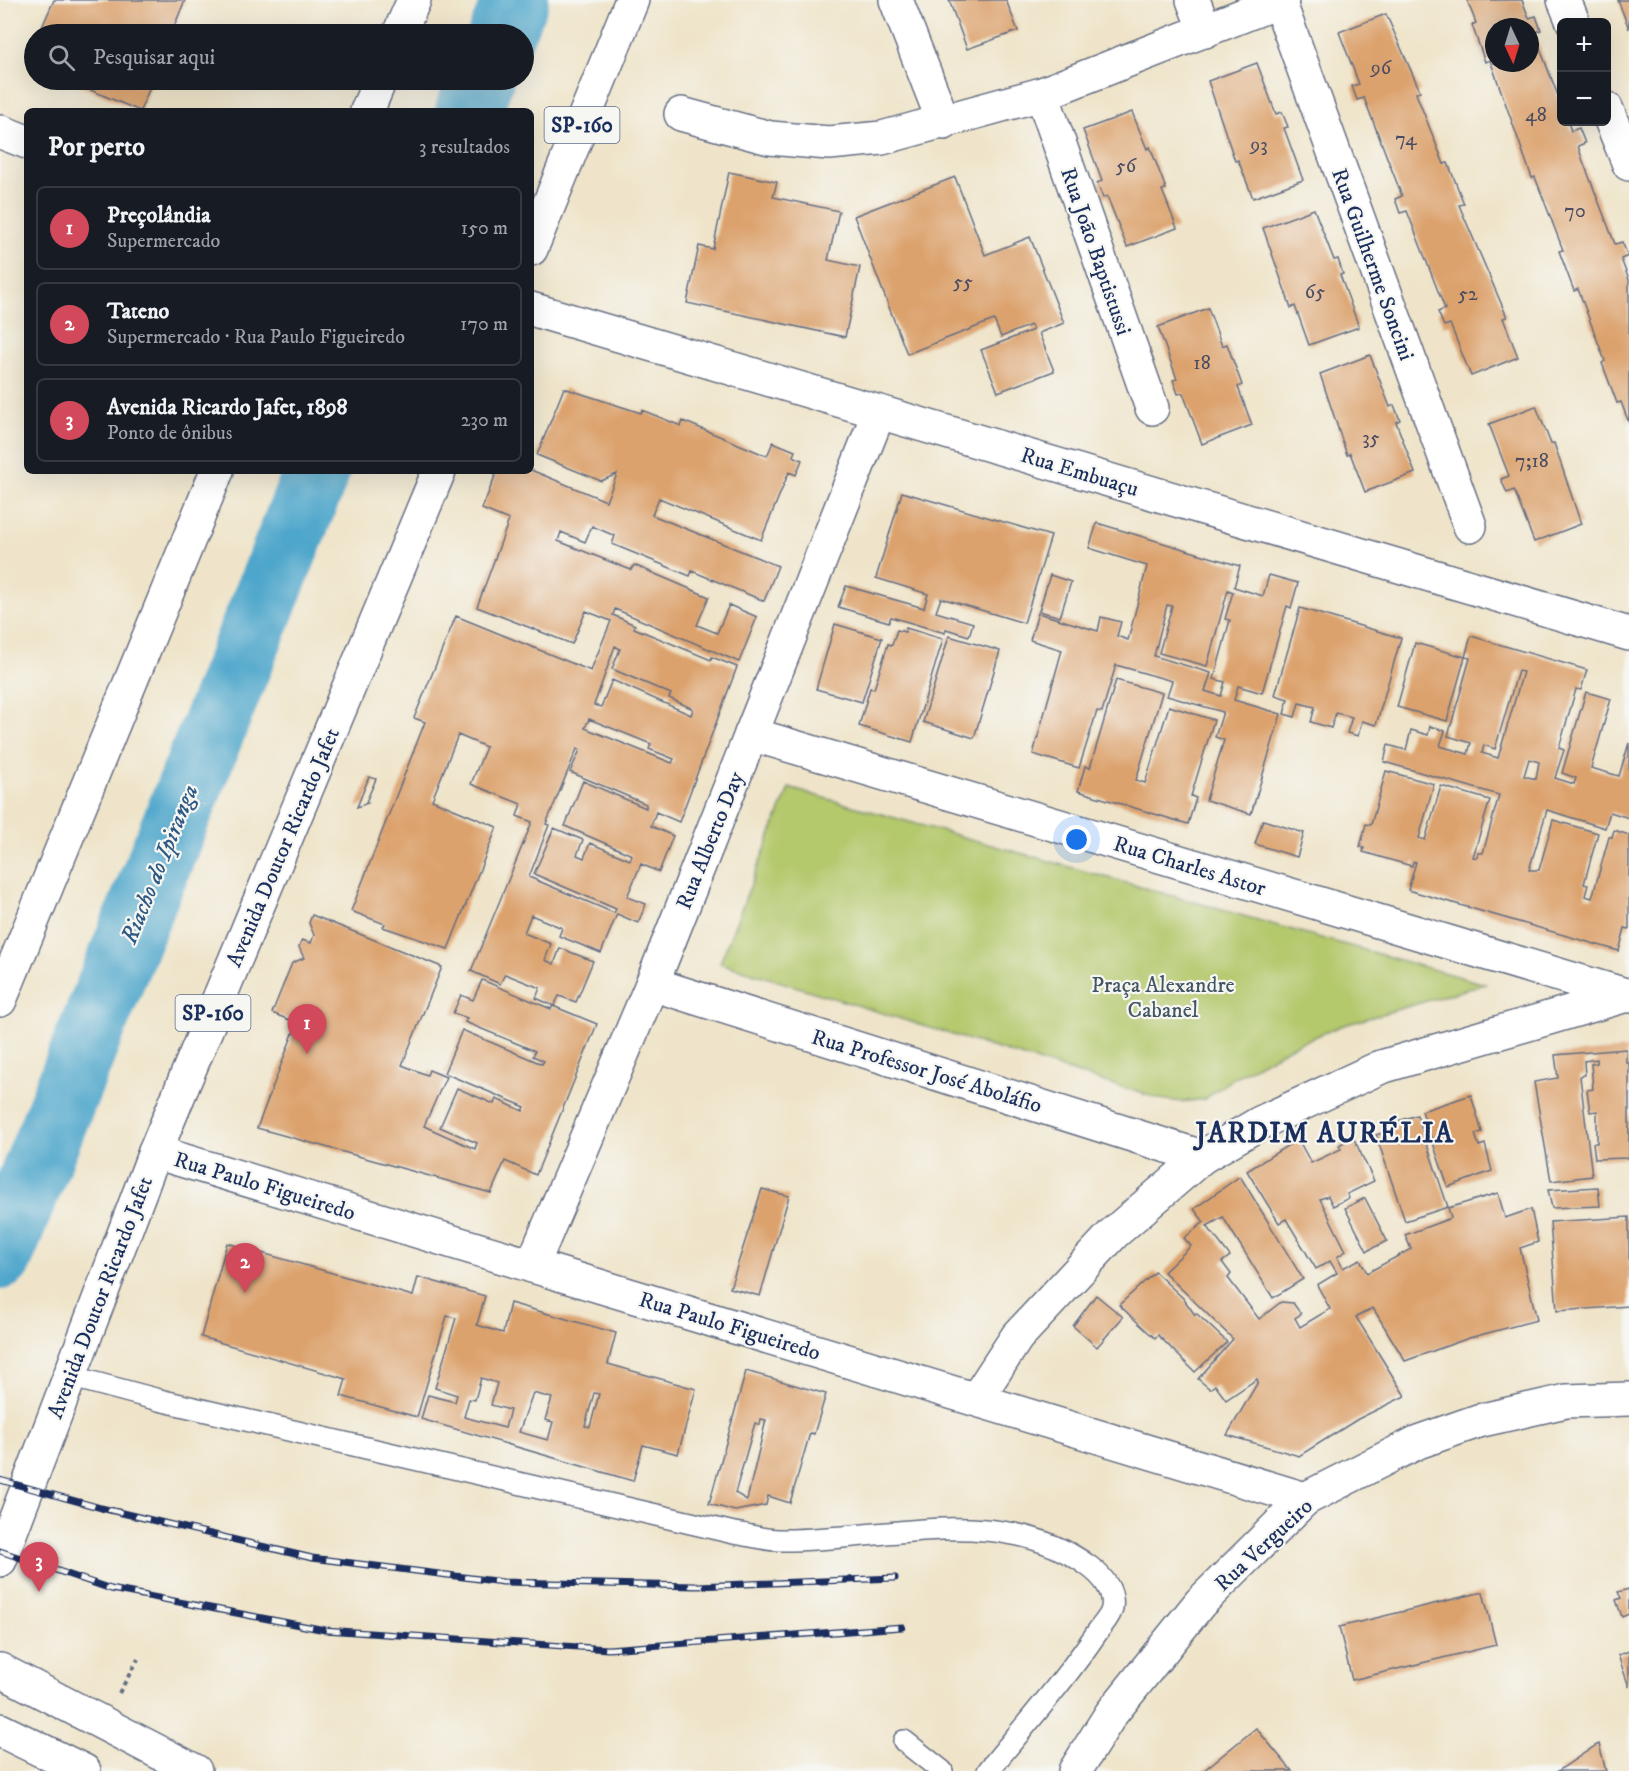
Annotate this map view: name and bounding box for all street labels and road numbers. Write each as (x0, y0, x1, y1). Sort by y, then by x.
road number: SP-160 (544, 107, 620, 143)
street label: Rua João Baptistussi (1054, 164, 1137, 339)
street label: Rua Guilherme Soncini (1325, 165, 1420, 364)
street label: Rua Embuaçu (1017, 442, 1142, 503)
street label: Avenida Doutor Ricardo Jafet (221, 724, 346, 971)
street label: Rua Alberto Day (671, 767, 750, 913)
street label: Rua Charles Astor (1110, 830, 1270, 903)
road number: SP-160 (176, 995, 250, 1031)
street label: Rua Professor José Aboláfio (808, 1024, 1045, 1119)
street label: Rua Paulo Figueiredo (171, 1146, 359, 1227)
street label: Avenida Doutor Ricardo Jafet (42, 1173, 159, 1422)
street label: Rua Paulo Figueiredo (636, 1286, 824, 1367)
street label: Rua Vergueiro (1209, 1493, 1319, 1597)

